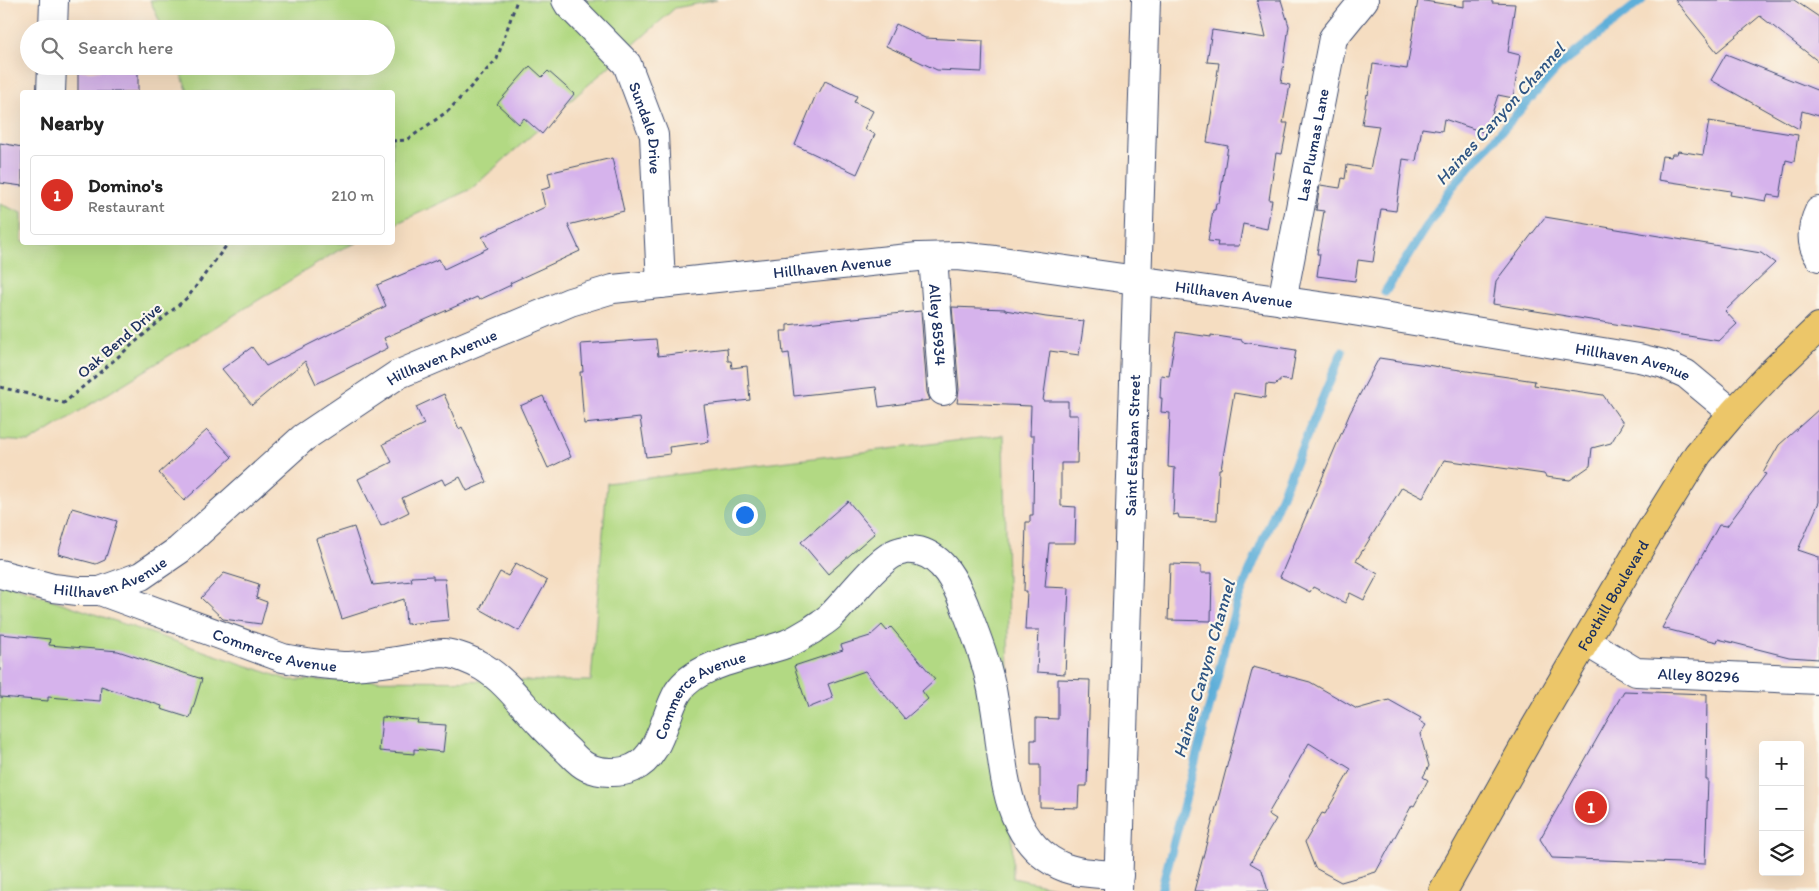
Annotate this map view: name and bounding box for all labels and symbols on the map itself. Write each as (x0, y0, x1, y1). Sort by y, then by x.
water label: Haines Canyon Channel (1430, 37, 1571, 190)
street label: Sundale Drive (625, 79, 665, 175)
street label: Las Plumas Lane (1293, 87, 1333, 203)
street label: Hillhaven Avenue (772, 251, 893, 282)
street label: Hillhaven Avenue (1174, 277, 1294, 312)
street label: Alley 85934 (925, 283, 950, 367)
street label: Oak Bend Drive (73, 298, 166, 382)
street label: Hillhaven Avenue (383, 325, 500, 390)
street label: Hillhaven Avenue (1574, 339, 1695, 385)
street label: Saint Estaban Street (1121, 374, 1144, 516)
your location (732, 502, 758, 528)
street label: Foothill Boulevard (1573, 536, 1653, 654)
street label: Hillhaven Avenue (53, 552, 171, 601)
water label: Haines Canyon Channel (1168, 576, 1240, 760)
street label: Commerce Avenue (210, 624, 338, 676)
street label: Commerce Avenue (650, 647, 748, 743)
street label: Alley 80296 (1657, 664, 1740, 687)
pin: 1 (1575, 788, 1607, 826)

